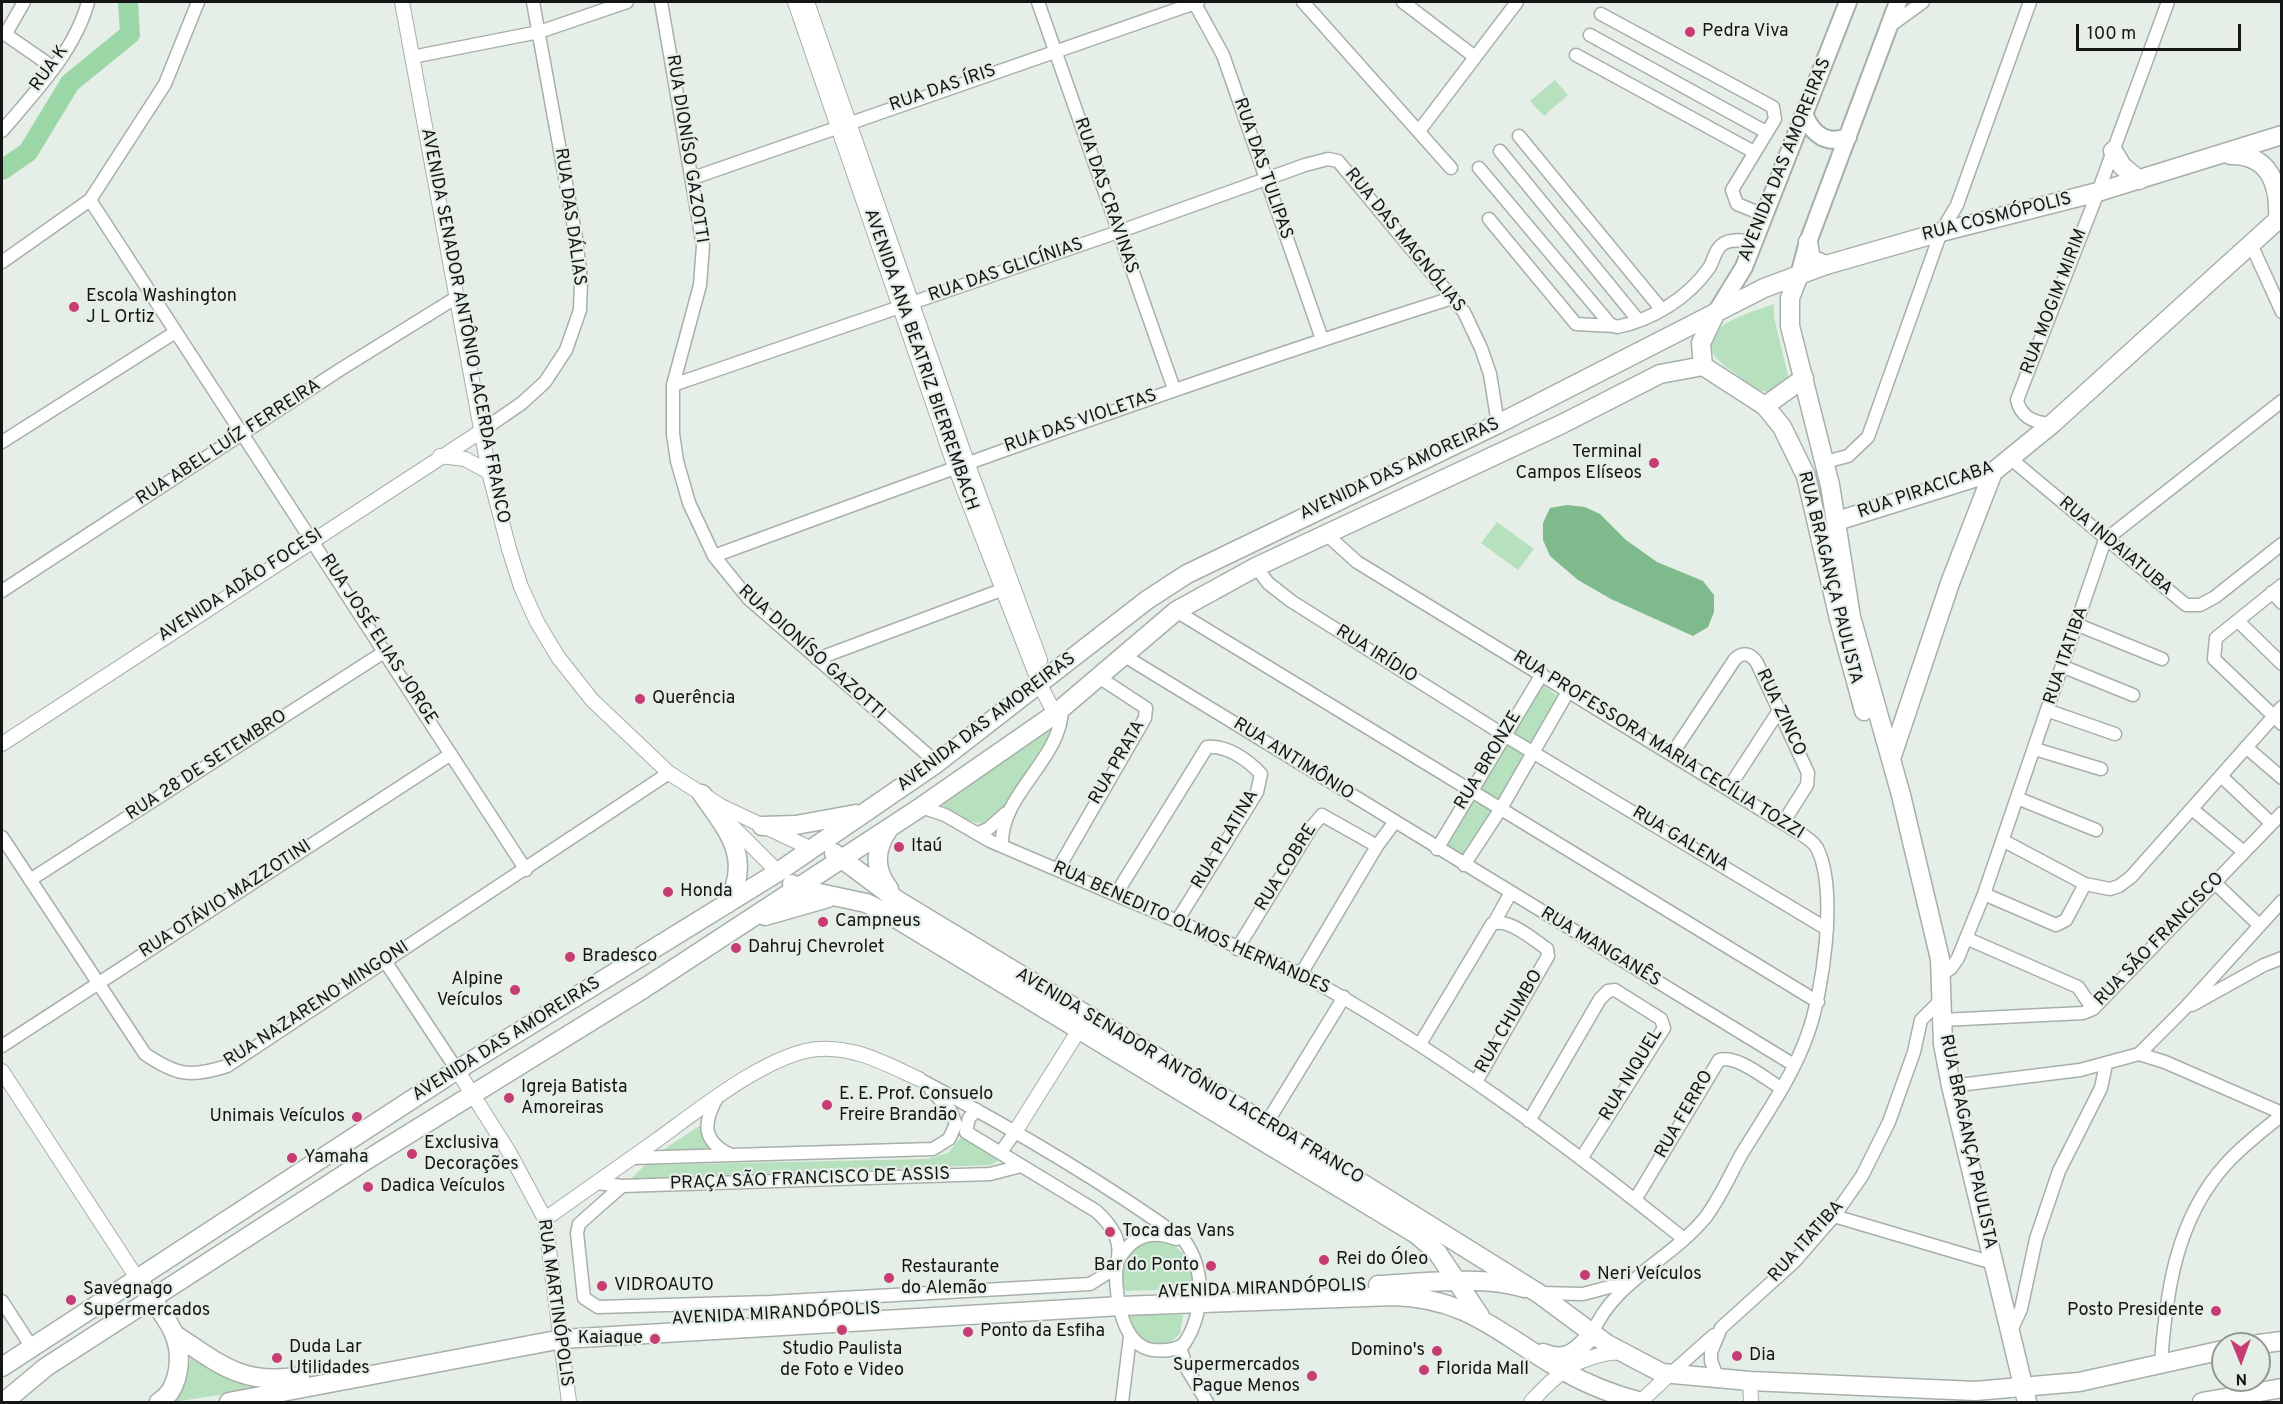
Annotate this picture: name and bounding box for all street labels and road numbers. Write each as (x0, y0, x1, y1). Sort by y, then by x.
street label: RUA K (26, 42, 74, 96)
street label: RUA DIONÍSO GAZOTTI (660, 53, 712, 245)
street label: AVENIDA DAS AMOREIRAS (1735, 55, 1837, 265)
street label: RUA DAS ÍRIS (887, 61, 999, 117)
street label: RUA DAS TULIPAS (1228, 95, 1296, 243)
street label: RUA DAS CRAVINAS (1068, 115, 1142, 277)
street label: AVENIDA SENADOR ANTÔNIO LACERDA FRANCO (415, 126, 513, 526)
street label: RUA DAS DÁLIAS (549, 147, 589, 287)
street label: RUA DAS MAGNÓLIAS (1339, 164, 1469, 318)
street label: RUA COSMÓPOLIS (1920, 189, 2074, 247)
street label: AVENIDA ANA BEATRIZ BIERREMBACH (858, 206, 982, 514)
street label: RUA MOGIM MIRIM (2017, 226, 2093, 378)
street label: RUA DAS GLICÍNIAS (926, 234, 1086, 308)
street label: RUA ABEL LUÍZ FERREIRA (133, 375, 325, 511)
street label: RUA DAS VIOLETAS (1002, 386, 1160, 458)
street label: AVENIDA DAS AMOREIRAS (1297, 414, 1503, 526)
street label: RUA PIRACICABA (1855, 458, 1997, 524)
street label: RUA BRAGANÇA PAULISTA (1792, 469, 1866, 687)
street label: RUA INDAIATUBA (2054, 493, 2176, 601)
street label: AVENIDA ADÃO FOCESI (155, 525, 327, 647)
street label: RUA JOSÉ ELIAS JORGE (315, 551, 441, 729)
street label: RUA DIONÍSO GAZOTTI (733, 581, 889, 725)
street label: RUA ITATIBA (2040, 604, 2094, 708)
street label: RUA IRÍDIO (1331, 621, 1421, 689)
street label: RUA PROFESSORA MARIA CECÍLIA TOZZI (1508, 647, 1808, 845)
street label: AVENIDA DAS AMOREIRAS (894, 649, 1080, 797)
street label: RUA ZINCO (1750, 666, 1810, 760)
street label: RUA 28 DE SETEMBRO (123, 706, 291, 826)
street label: RUA BRONZE (1451, 708, 1527, 814)
street label: RUA ANTIMÔNIO (1229, 714, 1357, 806)
street label: RUA PRATA (1085, 717, 1151, 809)
street label: RUA PLATINA (1188, 786, 1264, 894)
street label: RUA GALENA (1628, 803, 1732, 877)
street label: RUA COBRE (1252, 820, 1322, 916)
street label: RUA OTÁVIO MAZZOTINI (136, 836, 316, 964)
street label: RUA BENEDITO OLMOS HERNANDES (1049, 858, 1333, 1000)
street label: RUA SÃO FRANCISCO (2091, 869, 2229, 1011)
street label: RUA MANGANÊS (1536, 904, 1664, 992)
street label: RUA NAZARENO MINGONI (220, 937, 414, 1073)
street label: AVENIDA SENADOR ANTÔNIO LACERDA FRANCO (1011, 964, 1367, 1190)
street label: RUA CHUMBO (1472, 966, 1548, 1078)
street label: AVENIDA DAS AMOREIRAS (409, 973, 605, 1107)
street label: RUA NIQUEL (1596, 1025, 1668, 1125)
street label: RUA BRAGANÇA PAULISTA (1934, 1033, 2000, 1251)
street label: RUA FERRO (1651, 1067, 1719, 1163)
street label: PRAÇA SÃO FRANCISCO DE ASSIS (670, 1164, 950, 1196)
street label: RUA ITATIBA (1765, 1197, 1849, 1287)
street label: RUA MARTINÓPOLIS (532, 1218, 576, 1388)
street label: AVENIDA MIRANDÓPOLIS (1157, 1276, 1367, 1304)
street label: AVENIDA MIRANDÓPOLIS (671, 1299, 881, 1331)

